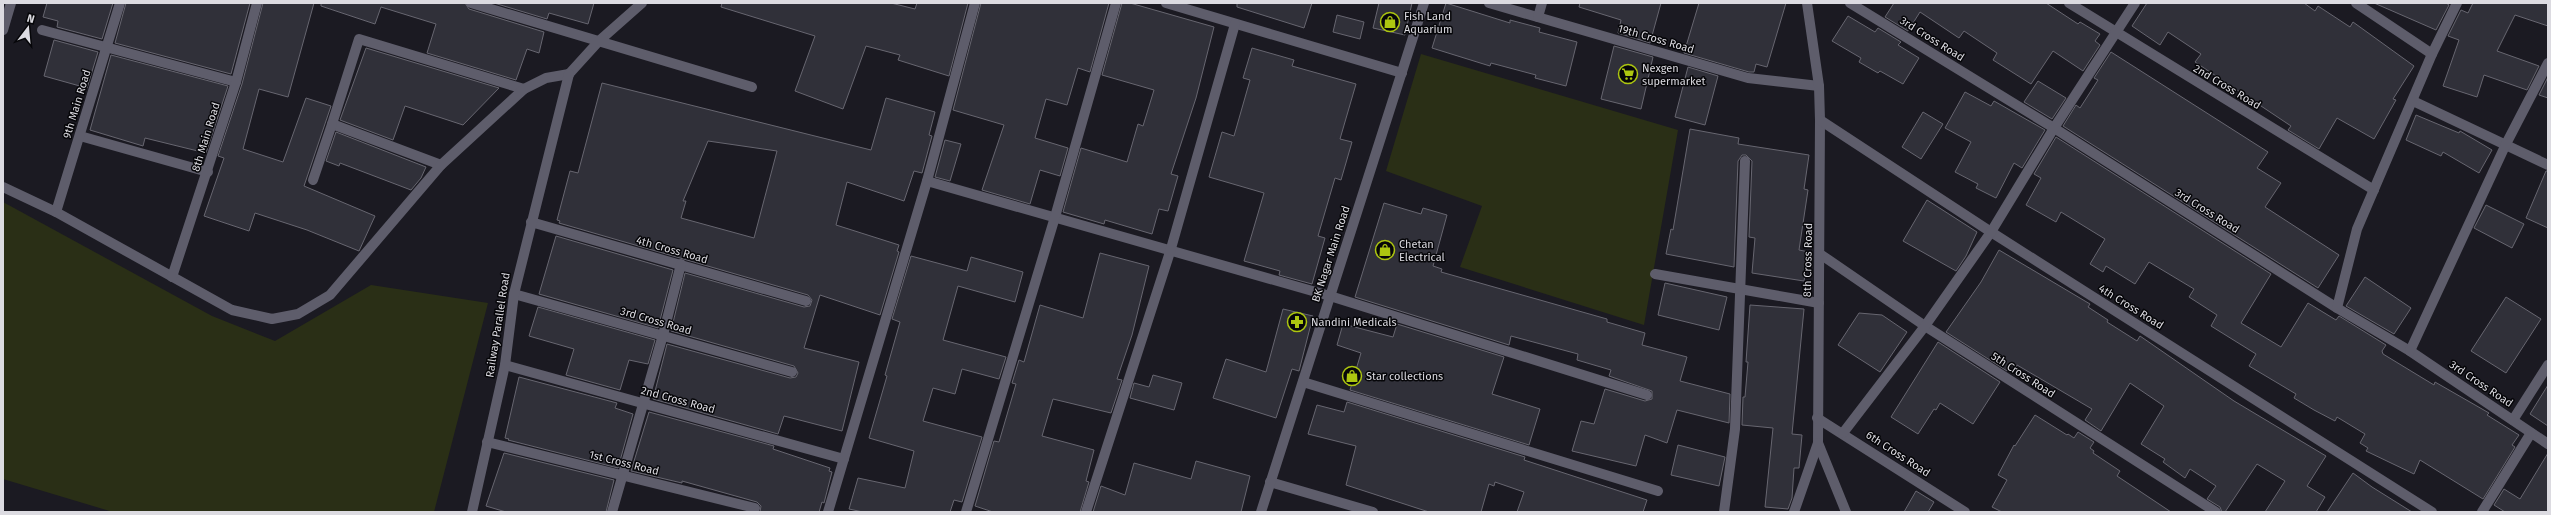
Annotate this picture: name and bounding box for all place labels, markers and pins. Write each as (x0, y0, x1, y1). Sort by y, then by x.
place label: Fish Land Aquarium (1404, 10, 1452, 36)
shop icon: Fish Land Aquarium (1379, 11, 1401, 33)
place label: Nexgen supermarket (1642, 62, 1705, 88)
supermarket icon: Nexgen supermarket (1617, 63, 1639, 85)
place label: Chetan Electrical (1399, 238, 1445, 264)
shop icon: Chetan Electrical (1374, 239, 1396, 261)
pharmacy icon: Nandini Medicals (1286, 311, 1308, 333)
place label: Nandini Medicals (1311, 316, 1397, 329)
shop icon: Star collections (1341, 365, 1363, 387)
place label: Star collections (1366, 370, 1443, 383)

